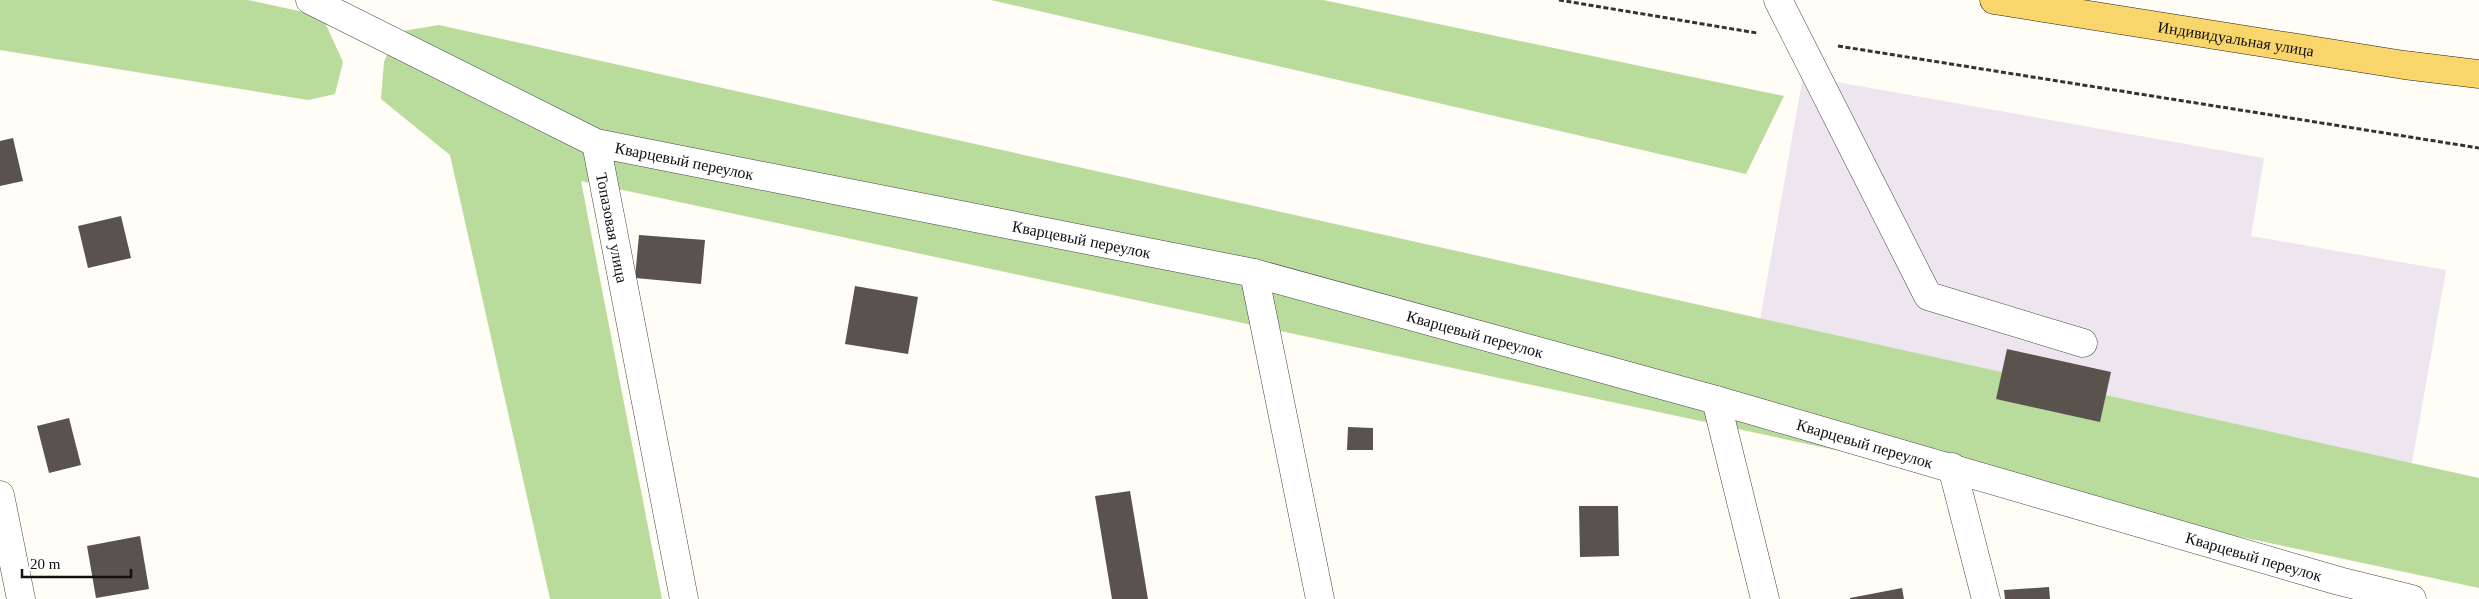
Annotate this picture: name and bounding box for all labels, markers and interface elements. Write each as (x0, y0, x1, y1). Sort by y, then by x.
street label: Индивидуальная улица (2157, 18, 2315, 60)
street label: Кварцевый переулок (613, 139, 755, 183)
street label: Топазовая улица (593, 171, 631, 284)
street label: Кварцевый переулок (1011, 217, 1153, 261)
street label: Кварцевый переулок (1405, 307, 1545, 361)
street label: Кварцевый переулок (1795, 416, 1935, 472)
street label: Кварцевый переулок (2184, 529, 2324, 585)
scale bar (22, 546, 131, 578)
text: 20 m (30, 556, 61, 572)

